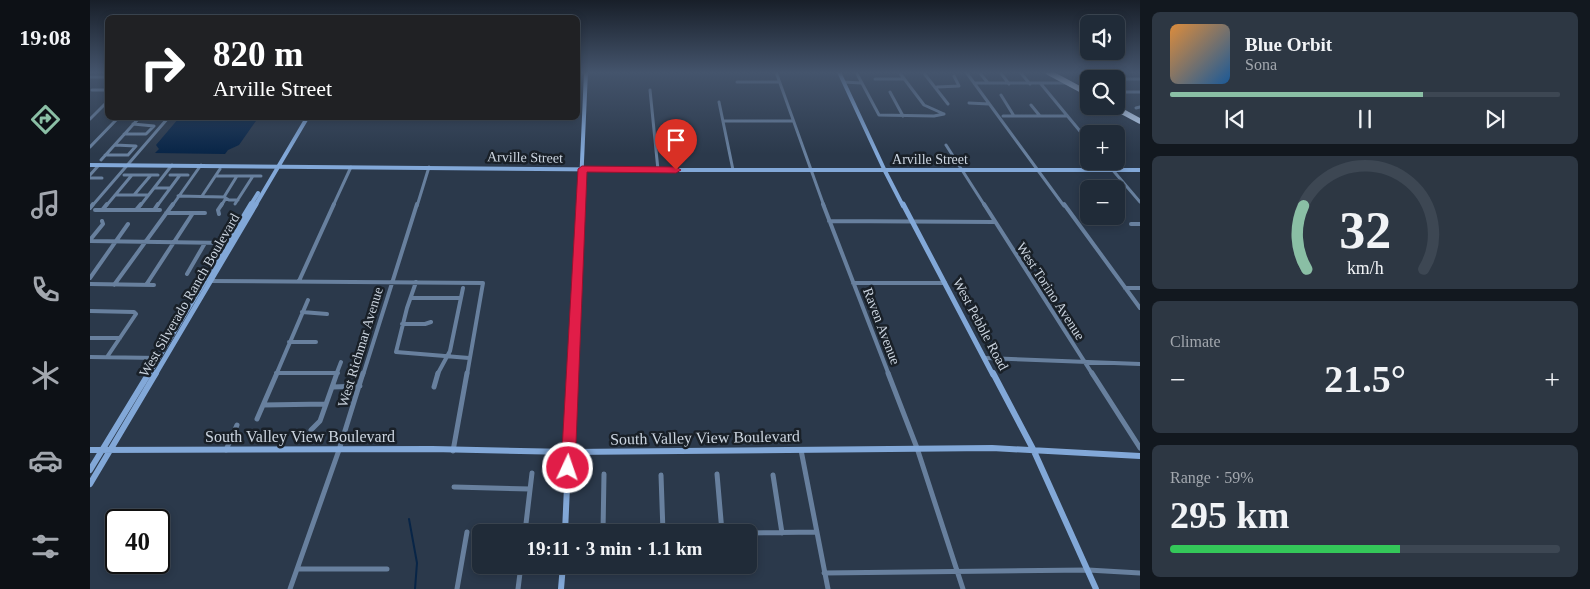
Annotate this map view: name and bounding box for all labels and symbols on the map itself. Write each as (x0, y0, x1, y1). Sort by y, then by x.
pin (655, 119, 697, 170)
street label: Arville Street (487, 149, 563, 166)
street label: Arville Street (892, 152, 968, 167)
street label: West Silverado Ranch Boulevard (136, 211, 242, 379)
street label: West Torino Avenue (1013, 240, 1088, 343)
street label: West Pebble Road (950, 276, 1011, 373)
street label: West Richmar Avenue (335, 285, 386, 409)
street label: Raven Avenue (860, 286, 903, 367)
street label: South Valley View Boulevard (610, 427, 800, 449)
street label: South Valley View Boulevard (205, 428, 395, 446)
position arrow (541, 441, 593, 493)
speed limit sign: 40 (105, 509, 170, 574)

